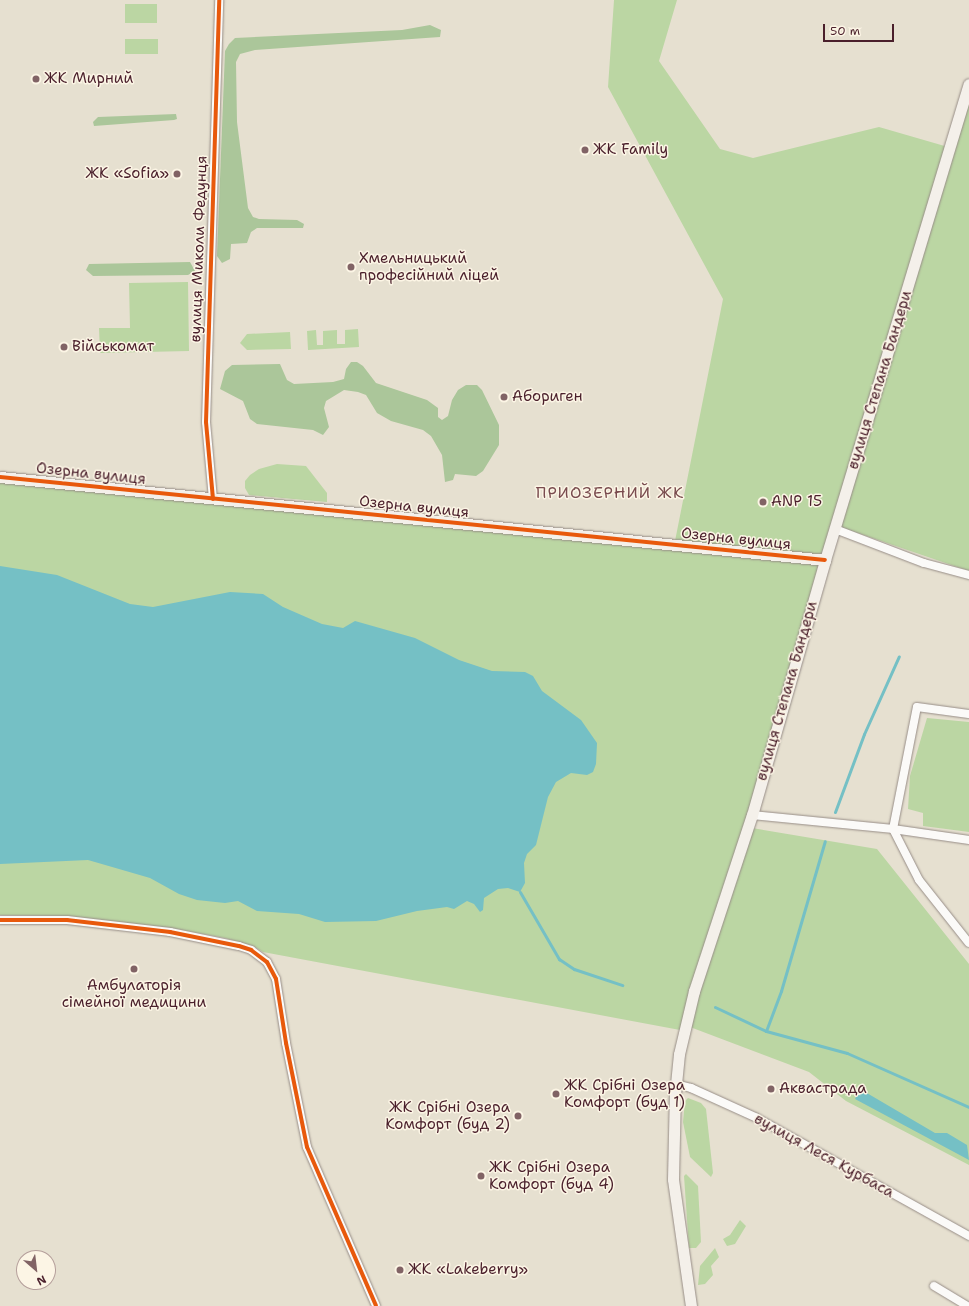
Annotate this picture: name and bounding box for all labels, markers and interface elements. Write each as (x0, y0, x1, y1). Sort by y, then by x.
scale bar (825, 16, 896, 42)
text: 50 m (830, 23, 860, 39)
place label: ЖК Мирний (44, 70, 133, 88)
marker: ЖК Мирний (31, 74, 41, 84)
place label: ЖК Family (593, 141, 668, 159)
marker: ЖК Family (580, 145, 590, 155)
street label: вулиця Миколи Федунця (187, 155, 211, 343)
place label: ЖК «Sofia» (85, 165, 169, 183)
marker: ЖК «Sofia» (172, 169, 182, 179)
place label: Хмельницький професійний ліцей (359, 249, 499, 284)
marker: Хмельницький професійний ліцей (346, 262, 356, 272)
street label: вулиця Степана Бандери (844, 288, 916, 472)
place label: Військомат (72, 338, 154, 356)
marker: Військомат (59, 342, 69, 352)
place label: Абориген (512, 388, 582, 406)
marker: Абориген (499, 392, 509, 402)
street label: Озерна вулиця (35, 459, 147, 489)
district label: ПРИОЗЕРНИЙ ЖК (536, 483, 684, 503)
street label: Озерна вулиця (358, 492, 470, 522)
place label: ANP 15 (771, 493, 822, 511)
marker: ANP 15 (758, 497, 768, 507)
street label: Озерна вулиця (680, 524, 792, 554)
street label: вулиця Степана Бандери (753, 599, 821, 783)
marker: Амбулаторія сімейної медицини (128, 963, 140, 975)
place label: Амбулаторія сімейної медицини (62, 976, 206, 1011)
place label: ЖК Срібні Озера Комфорт (буд 1) (564, 1076, 685, 1111)
place label: Аквастрада (779, 1080, 867, 1098)
marker: Аквастрада (766, 1084, 776, 1094)
marker: ЖК Срібні Озера Комфорт (буд 1) (551, 1089, 561, 1099)
place label: ЖК Срібні Озера Комфорт (буд 2) (385, 1098, 510, 1133)
street label: вулиця Леся Курбаса (751, 1110, 897, 1202)
marker: ЖК Срібні Озера Комфорт (буд 2) (513, 1111, 523, 1121)
place label: ЖК Срібні Озера Комфорт (буд 4) (489, 1158, 614, 1193)
marker: ЖК Срібні Озера Комфорт (буд 4) (476, 1171, 486, 1181)
north arrow (16, 1250, 56, 1290)
place label: ЖК «Lakeberry» (408, 1261, 528, 1279)
marker: ЖК «Lakeberry» (395, 1265, 405, 1275)
text: N (34, 1271, 49, 1289)

